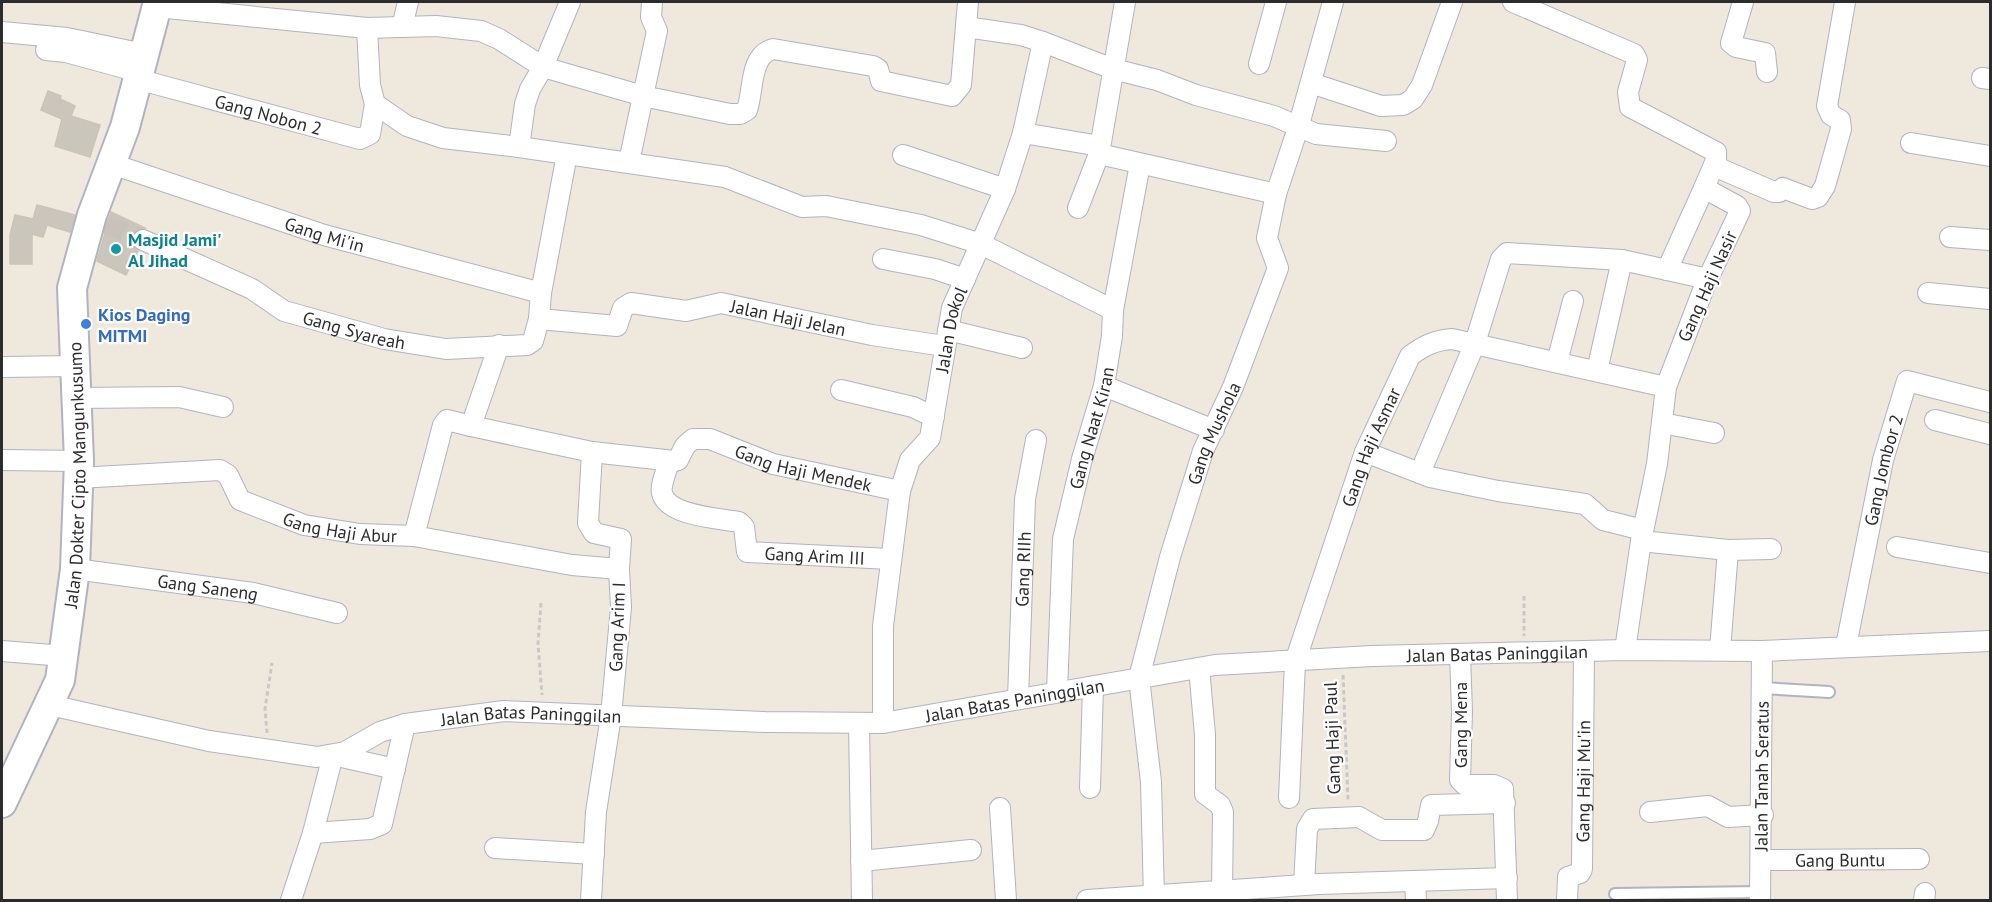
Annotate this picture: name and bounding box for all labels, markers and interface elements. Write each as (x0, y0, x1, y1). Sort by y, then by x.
street label: Gang Nobon 2 (212, 89, 324, 140)
street label: Gang Mi'in (282, 211, 367, 257)
street label: Gang Haji Nasir (1672, 227, 1742, 345)
place label: Masjid Jami' Al Jihad (128, 228, 222, 272)
marker: Masjid Jami' Al Jihad (109, 242, 123, 256)
street label: Jalan Dokol (930, 282, 972, 375)
street label: Jalan Haji Jelan (728, 294, 848, 341)
place label: Kios Daging MITMI (98, 303, 190, 347)
street label: Gang Syareah (300, 305, 407, 354)
marker: Kios Daging MITMI (79, 317, 93, 331)
street label: Jalan Dokter Cipto Mangunkusumo (58, 341, 91, 610)
street label: Gang Naat Kiran (1064, 365, 1118, 491)
street label: Gang Mushola (1182, 378, 1245, 487)
street label: Gang Haji Asmar (1336, 384, 1405, 510)
street label: Gang Jombor 2 (1859, 411, 1908, 528)
street label: Gang Haji Mendek (732, 439, 874, 496)
street label: Gang Haji Abur (280, 506, 397, 547)
street label: Gang RIIh (1010, 531, 1035, 607)
street label: Gang Arim III (764, 541, 865, 569)
street label: Gang Saneng (156, 569, 261, 605)
street label: Gang Arim I (604, 582, 630, 672)
street label: Jalan Batas Paninggilan (1406, 639, 1588, 667)
street label: Jalan Batas Paninggilan (923, 673, 1106, 727)
street label: Gang Haji Paul (1319, 680, 1345, 795)
street label: Gang Mena (1449, 682, 1472, 768)
street label: Jalan Batas Paninggilan (438, 699, 622, 731)
street label: Jalan Tanah Seratus (1749, 701, 1773, 852)
street label: Gang Haji Mu'in (1571, 720, 1595, 842)
street label: Gang Buntu (1795, 848, 1885, 871)

